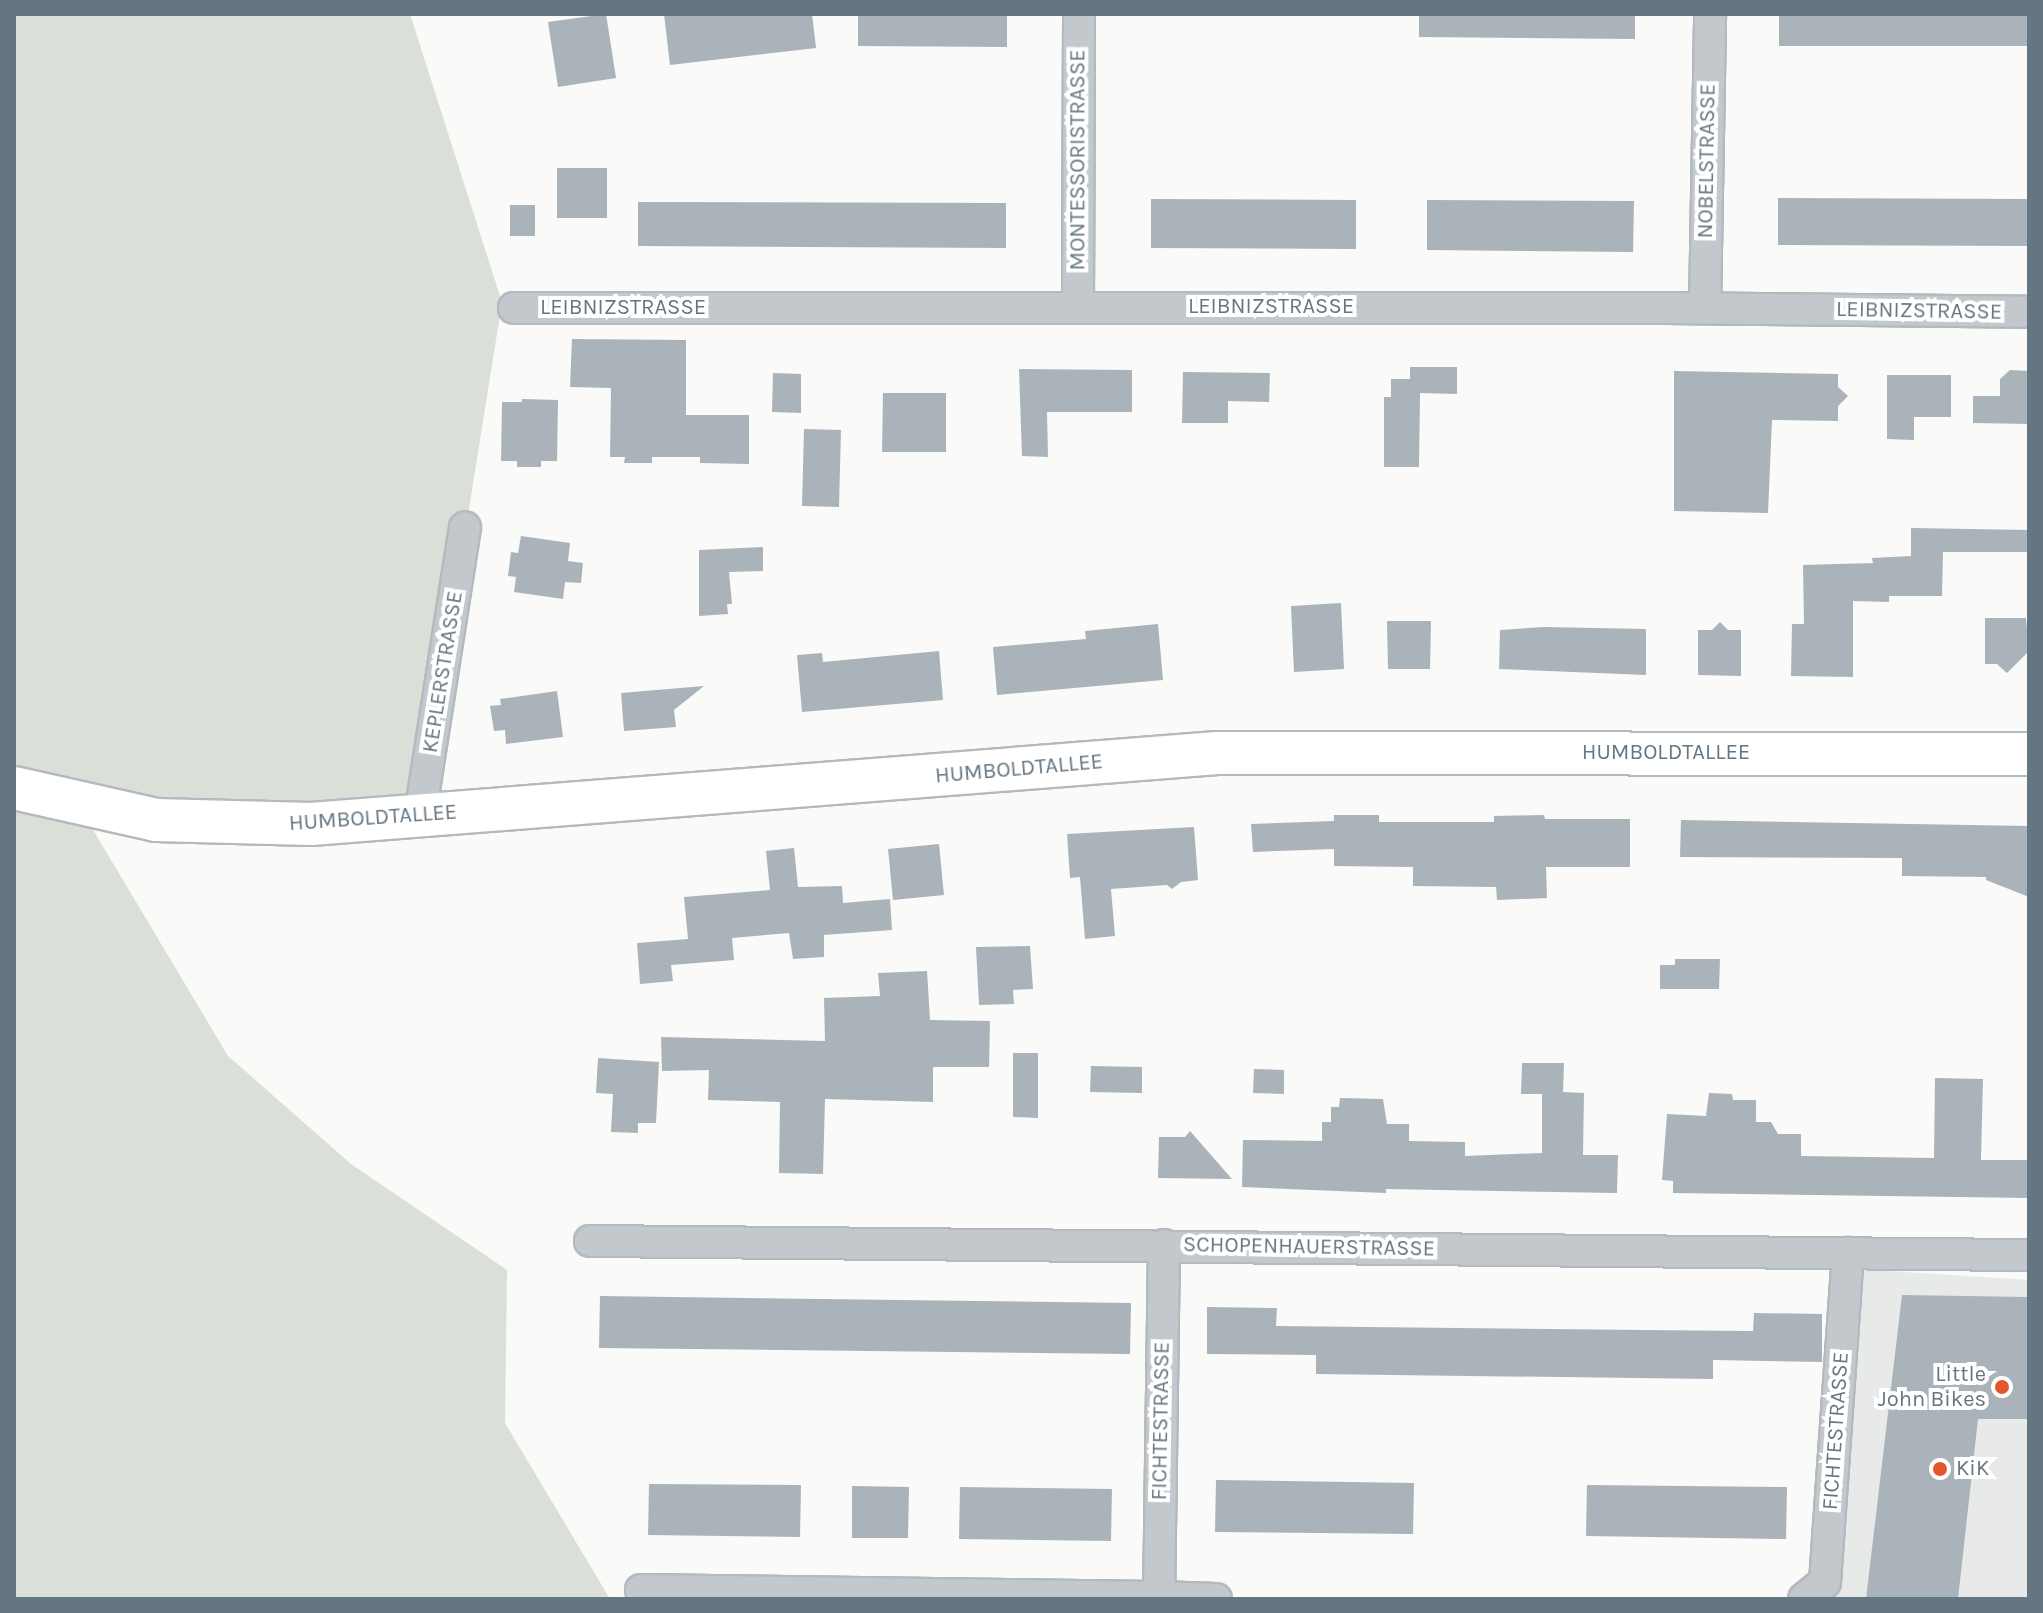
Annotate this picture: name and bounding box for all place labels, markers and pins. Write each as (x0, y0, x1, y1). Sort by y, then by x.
place label: Little John Bikes (1878, 1361, 1986, 1412)
marker: Little John Bikes (1993, 1378, 2011, 1396)
place label: KiK (1956, 1456, 1989, 1482)
marker: KiK (1931, 1460, 1949, 1478)

